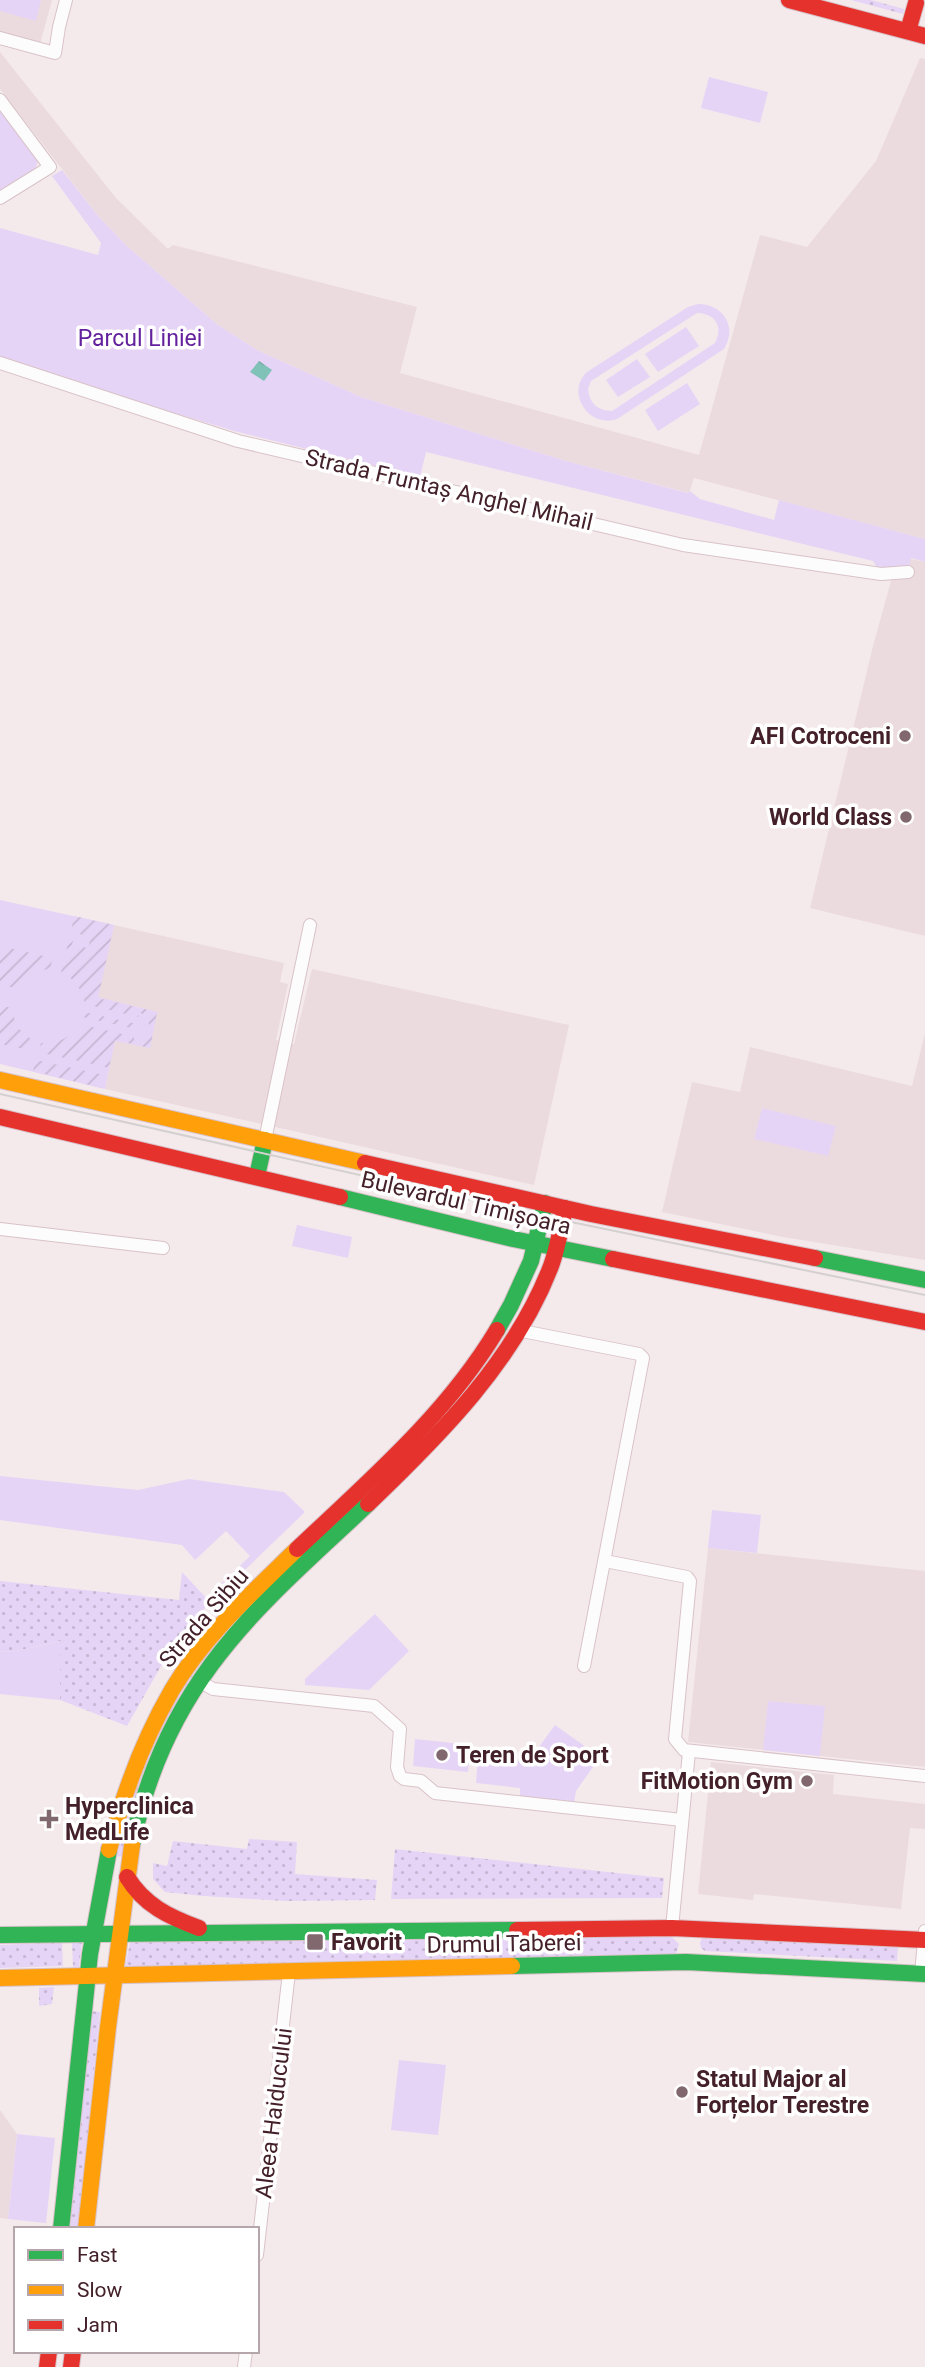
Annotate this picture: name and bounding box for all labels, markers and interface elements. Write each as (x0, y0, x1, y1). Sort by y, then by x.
park label: Parcul Liniei (78, 325, 202, 352)
street label: Strada Fruntaș Anghel Mihail (303, 444, 595, 536)
place label: AFI Cotroceni (750, 723, 891, 750)
marker: AFI Cotroceni (897, 728, 913, 744)
place label: World Class (769, 804, 892, 831)
marker: World Class (898, 809, 914, 825)
street label: Bulevardul Timișoara (358, 1166, 574, 1240)
street label: Strada Sibiu (154, 1563, 254, 1673)
place label: Teren de Sport (456, 1742, 609, 1769)
marker: Teren de Sport (434, 1747, 450, 1763)
place label: FitMotion Gym (641, 1768, 793, 1795)
marker: FitMotion Gym (799, 1773, 815, 1789)
place label: Hyperclinica MedLife (65, 1793, 194, 1846)
marker: Hyperclinica MedLife (39, 1809, 59, 1829)
place label: Favorit (331, 1929, 402, 1956)
street label: Drumul Taberei (426, 1929, 582, 1959)
marker: Favorit (305, 1932, 325, 1952)
street label: Aleea Haiducului (250, 2026, 298, 2200)
place label: Statul Major al Forțelor Terestre (696, 2066, 869, 2119)
marker: Statul Major al Forțelor Terestre (674, 2084, 690, 2100)
legend (14, 2227, 259, 2353)
text: Fast (77, 2243, 118, 2267)
text: Slow (77, 2278, 123, 2302)
text: Jam (77, 2313, 118, 2337)

